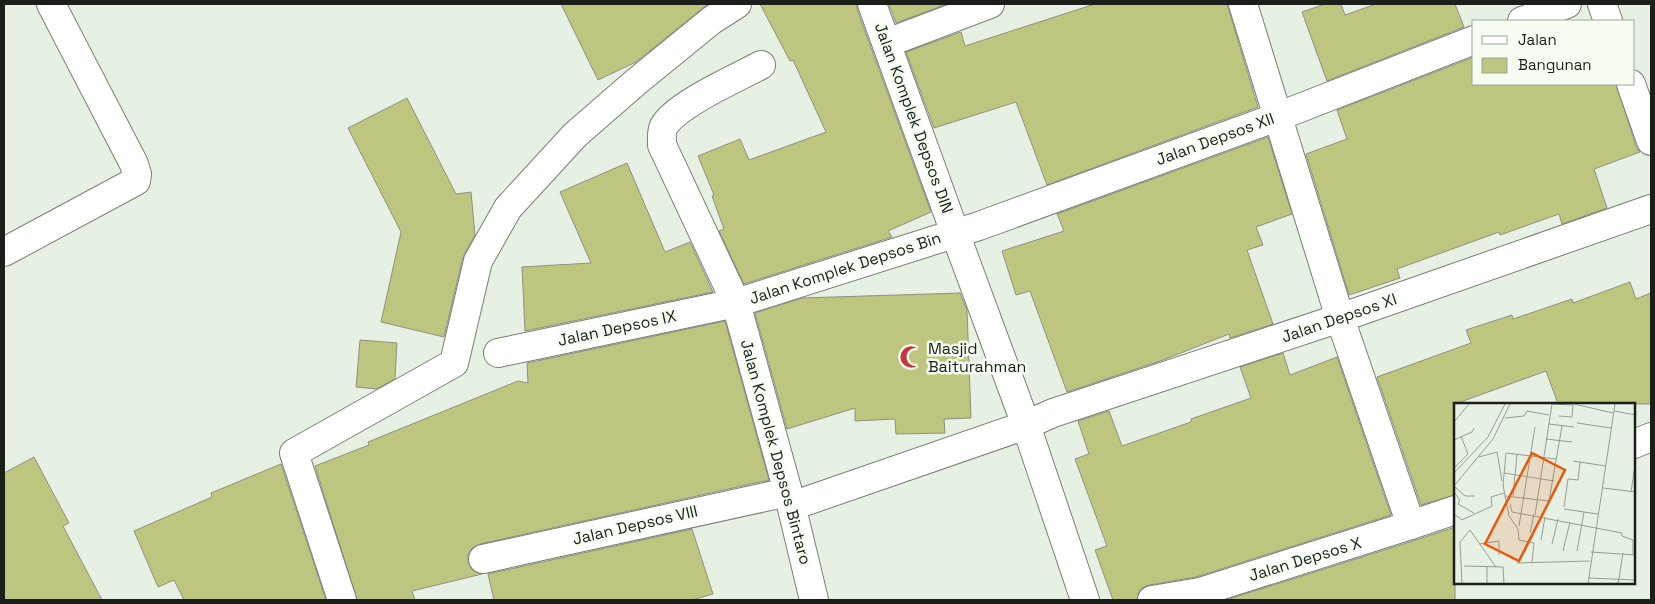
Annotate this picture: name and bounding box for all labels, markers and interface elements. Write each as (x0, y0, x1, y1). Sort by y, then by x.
street label: Jalan Komplek Depsos DIN (870, 20, 958, 216)
legend (1472, 20, 1635, 85)
text: Jalan (1518, 30, 1557, 49)
text: Bangunan (1518, 55, 1592, 74)
street label: Jalan Depsos XII (1153, 108, 1277, 170)
street label: Jalan Komplek Depsos Bin (746, 227, 944, 309)
street label: Jalan Depsos XI (1279, 288, 1399, 348)
street label: Jalan Depsos IX (556, 305, 678, 351)
street label: Jalan Komplek Depsos Bintaro (736, 337, 816, 567)
place label: Masjid Baiturahman (928, 338, 1026, 377)
mosque icon: Masjid Baiturahman (898, 344, 924, 370)
inset map (1454, 403, 1635, 584)
street label: Jalan Depsos VIII (570, 500, 700, 550)
street label: Jalan Depsos X (1246, 532, 1364, 586)

